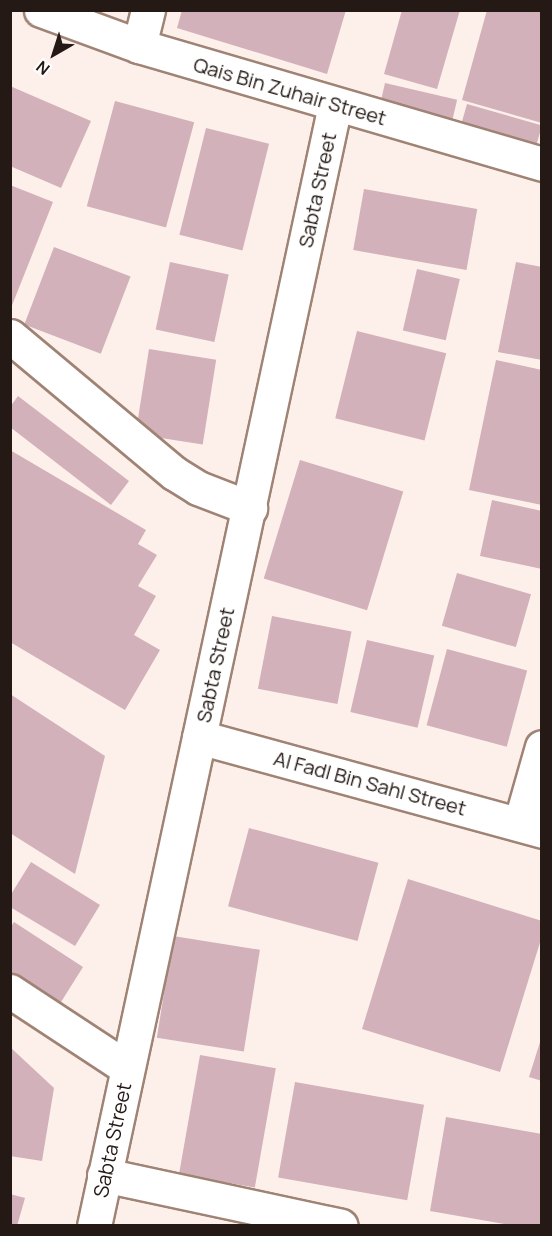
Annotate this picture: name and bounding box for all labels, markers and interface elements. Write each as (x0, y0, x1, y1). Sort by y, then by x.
north arrow (24, 24, 84, 84)
street label: Qais Bin Zuhair Street (191, 52, 389, 130)
text: N (31, 56, 54, 80)
street label: Sabta Street (293, 130, 341, 250)
street label: Sabta Street (191, 605, 239, 725)
street label: Al Fadl Bin Sahl Street (271, 746, 469, 820)
street label: Sabta Street (88, 1080, 136, 1200)

